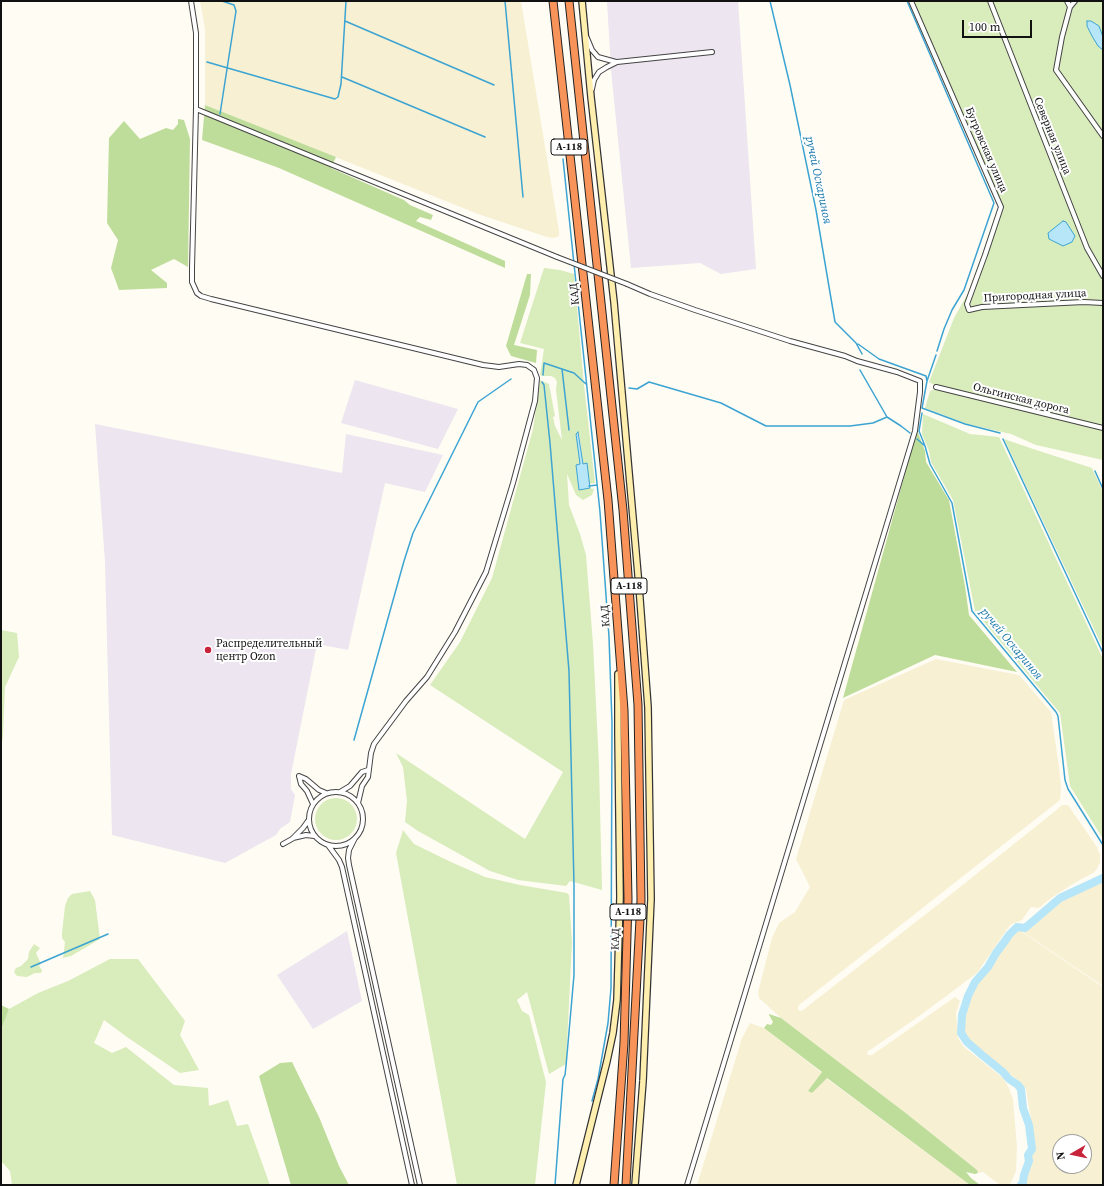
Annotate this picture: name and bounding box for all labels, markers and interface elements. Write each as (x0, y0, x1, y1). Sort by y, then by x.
scale bar (964, 12, 1034, 38)
text: 100 m (969, 19, 1001, 35)
street label: Северная улица (1031, 95, 1073, 177)
street label: Бугровская улица (962, 105, 1010, 195)
water label: ручей Оскариноя (802, 135, 834, 225)
road number: А-118 (551, 139, 587, 155)
street label: КАД (567, 282, 583, 306)
street label: Пригородная улица (983, 287, 1087, 305)
street label: Ольгинская дорога (972, 381, 1070, 417)
road number: А-118 (611, 578, 647, 594)
street label: КАД (599, 605, 613, 627)
water label: ручей Оскариноя (977, 605, 1045, 683)
place label: Распределительный центр Ozon (216, 637, 322, 663)
marker: Распределительный центр Ozon (203, 645, 213, 655)
road number: А-118 (610, 904, 646, 920)
street label: КАД (609, 928, 623, 950)
north arrow (1052, 1134, 1092, 1174)
text: N (1053, 1151, 1069, 1161)

